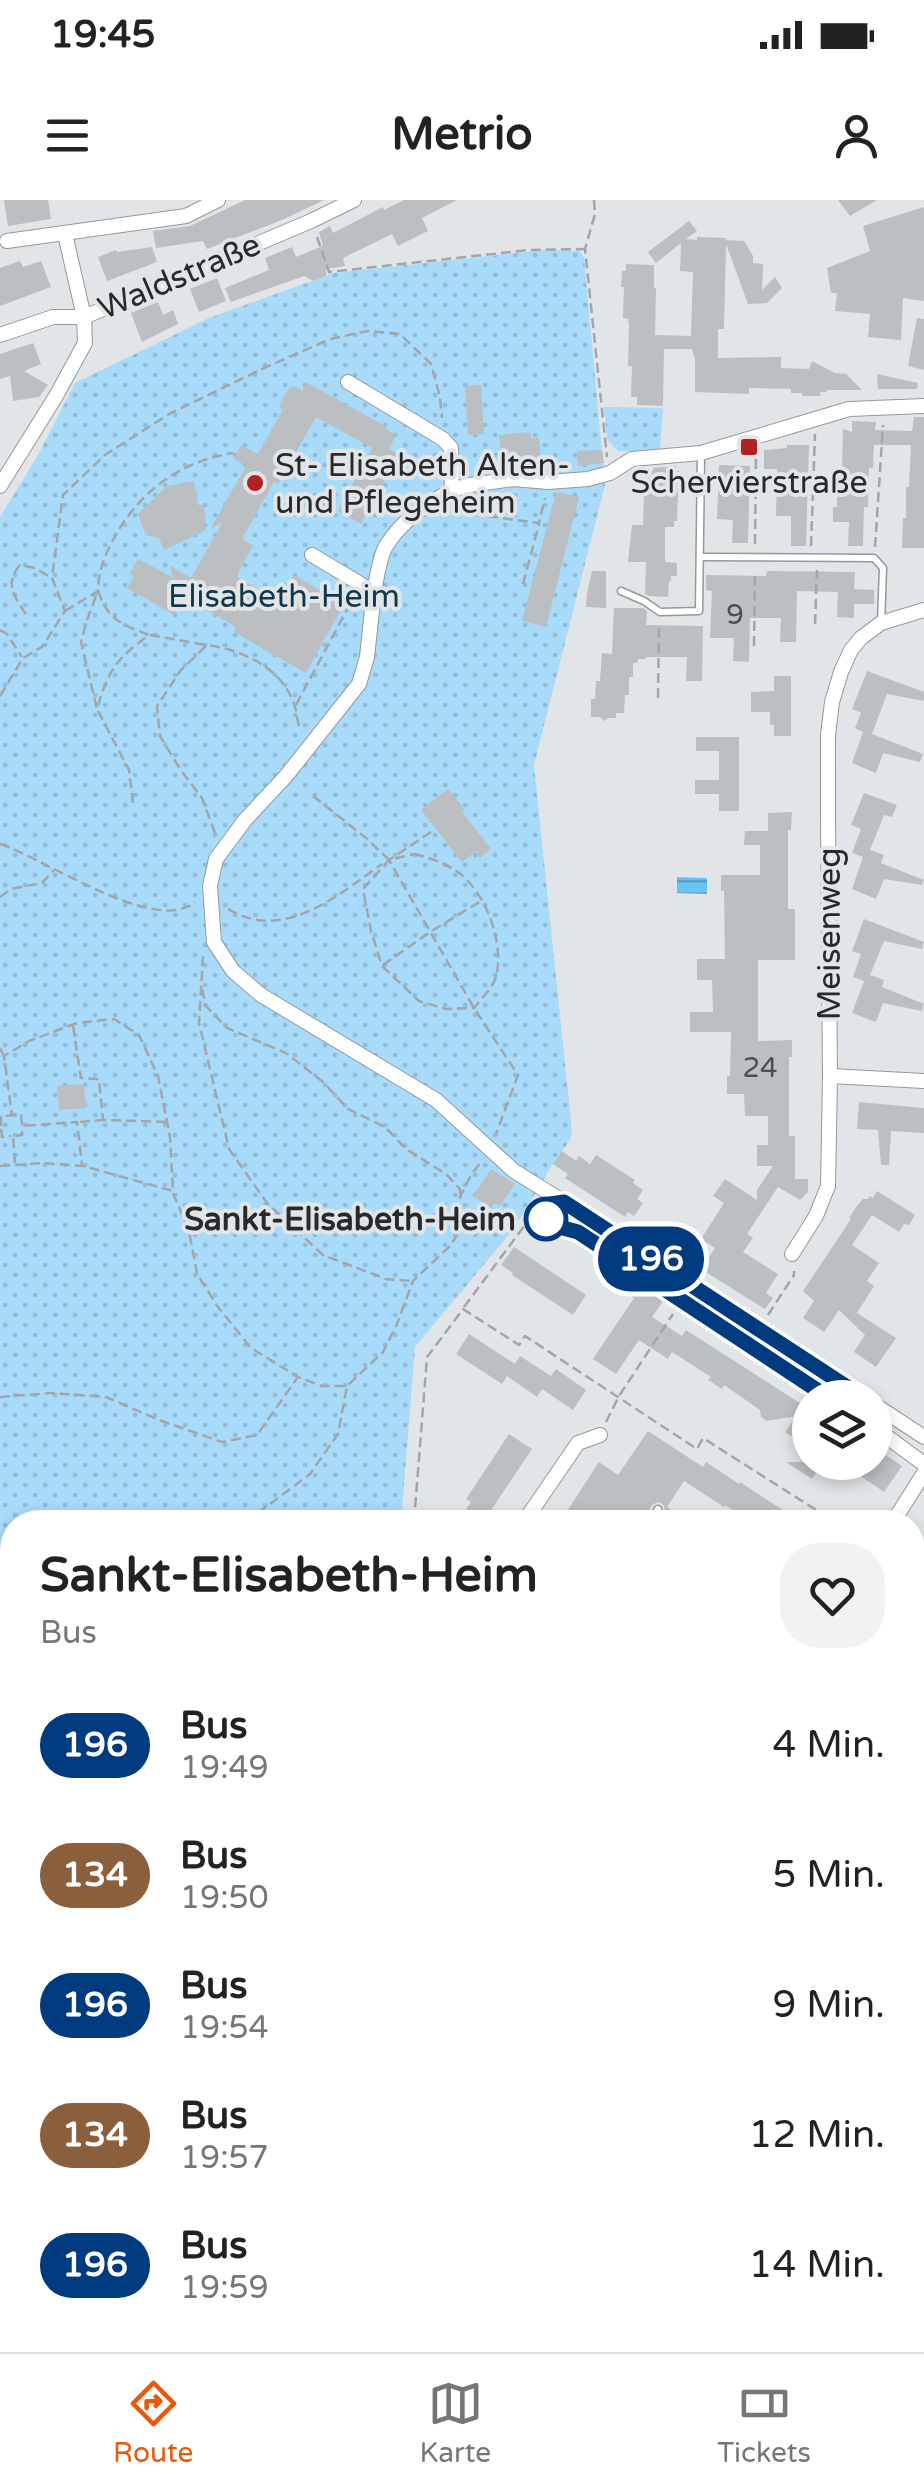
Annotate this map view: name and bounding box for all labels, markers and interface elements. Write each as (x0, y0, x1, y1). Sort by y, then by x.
text: 19:45 (50, 12, 155, 58)
icon: menu (40, 108, 95, 163)
text: Metrio (391, 108, 533, 162)
icon: person (829, 108, 884, 163)
street label: Waldstraße (93, 226, 266, 328)
marker: Schervierstraße (738, 436, 760, 458)
place label: St- Elisabeth Alten- und Pflegeheim (275, 447, 570, 522)
place label: Schervierstraße (630, 464, 868, 502)
marker: St- Elisabeth Alten- und Pflegeheim (244, 472, 266, 494)
park label: Elisabeth-Heim (168, 578, 400, 616)
house number: 9 (726, 598, 744, 632)
street label: Meisenweg (811, 848, 849, 1020)
house number: 24 (742, 1051, 778, 1085)
marker: Sankt-Elisabeth-Heim (525, 1198, 567, 1240)
place label: Sankt-Elisabeth-Heim (184, 1201, 516, 1239)
line badge: 196 (594, 1226, 708, 1292)
text: 196 (618, 1238, 684, 1280)
map controls (792, 1380, 892, 1480)
button: layers (792, 1380, 892, 1480)
button: heart (780, 1543, 885, 1648)
text: Sankt-Elisabeth-Heim (40, 1547, 538, 1605)
text: Bus (40, 1614, 97, 1652)
text: Bus (180, 1703, 247, 1749)
text: 4 Min. (772, 1722, 885, 1768)
text: 196 (62, 1724, 128, 1766)
text: 19:49 (180, 1749, 269, 1787)
text: Bus (180, 1833, 247, 1879)
text: 5 Min. (772, 1852, 885, 1898)
text: 134 (62, 1854, 128, 1896)
text: 19:50 (180, 1879, 269, 1917)
text: Bus (180, 1963, 247, 2009)
text: 9 Min. (772, 1982, 885, 2028)
text: 196 (62, 1984, 128, 2026)
text: 19:54 (180, 2009, 269, 2047)
text: Bus (180, 2093, 247, 2139)
text: 12 Min. (749, 2112, 885, 2158)
text: 134 (62, 2114, 128, 2156)
text: 19:57 (180, 2139, 269, 2177)
text: Bus (180, 2223, 247, 2269)
text: 14 Min. (749, 2242, 885, 2288)
text: 196 (62, 2244, 128, 2286)
text: 19:59 (180, 2269, 269, 2307)
tab: Route (113, 2376, 193, 2470)
tab: Karte (420, 2376, 491, 2470)
tab: Tickets (717, 2376, 811, 2470)

